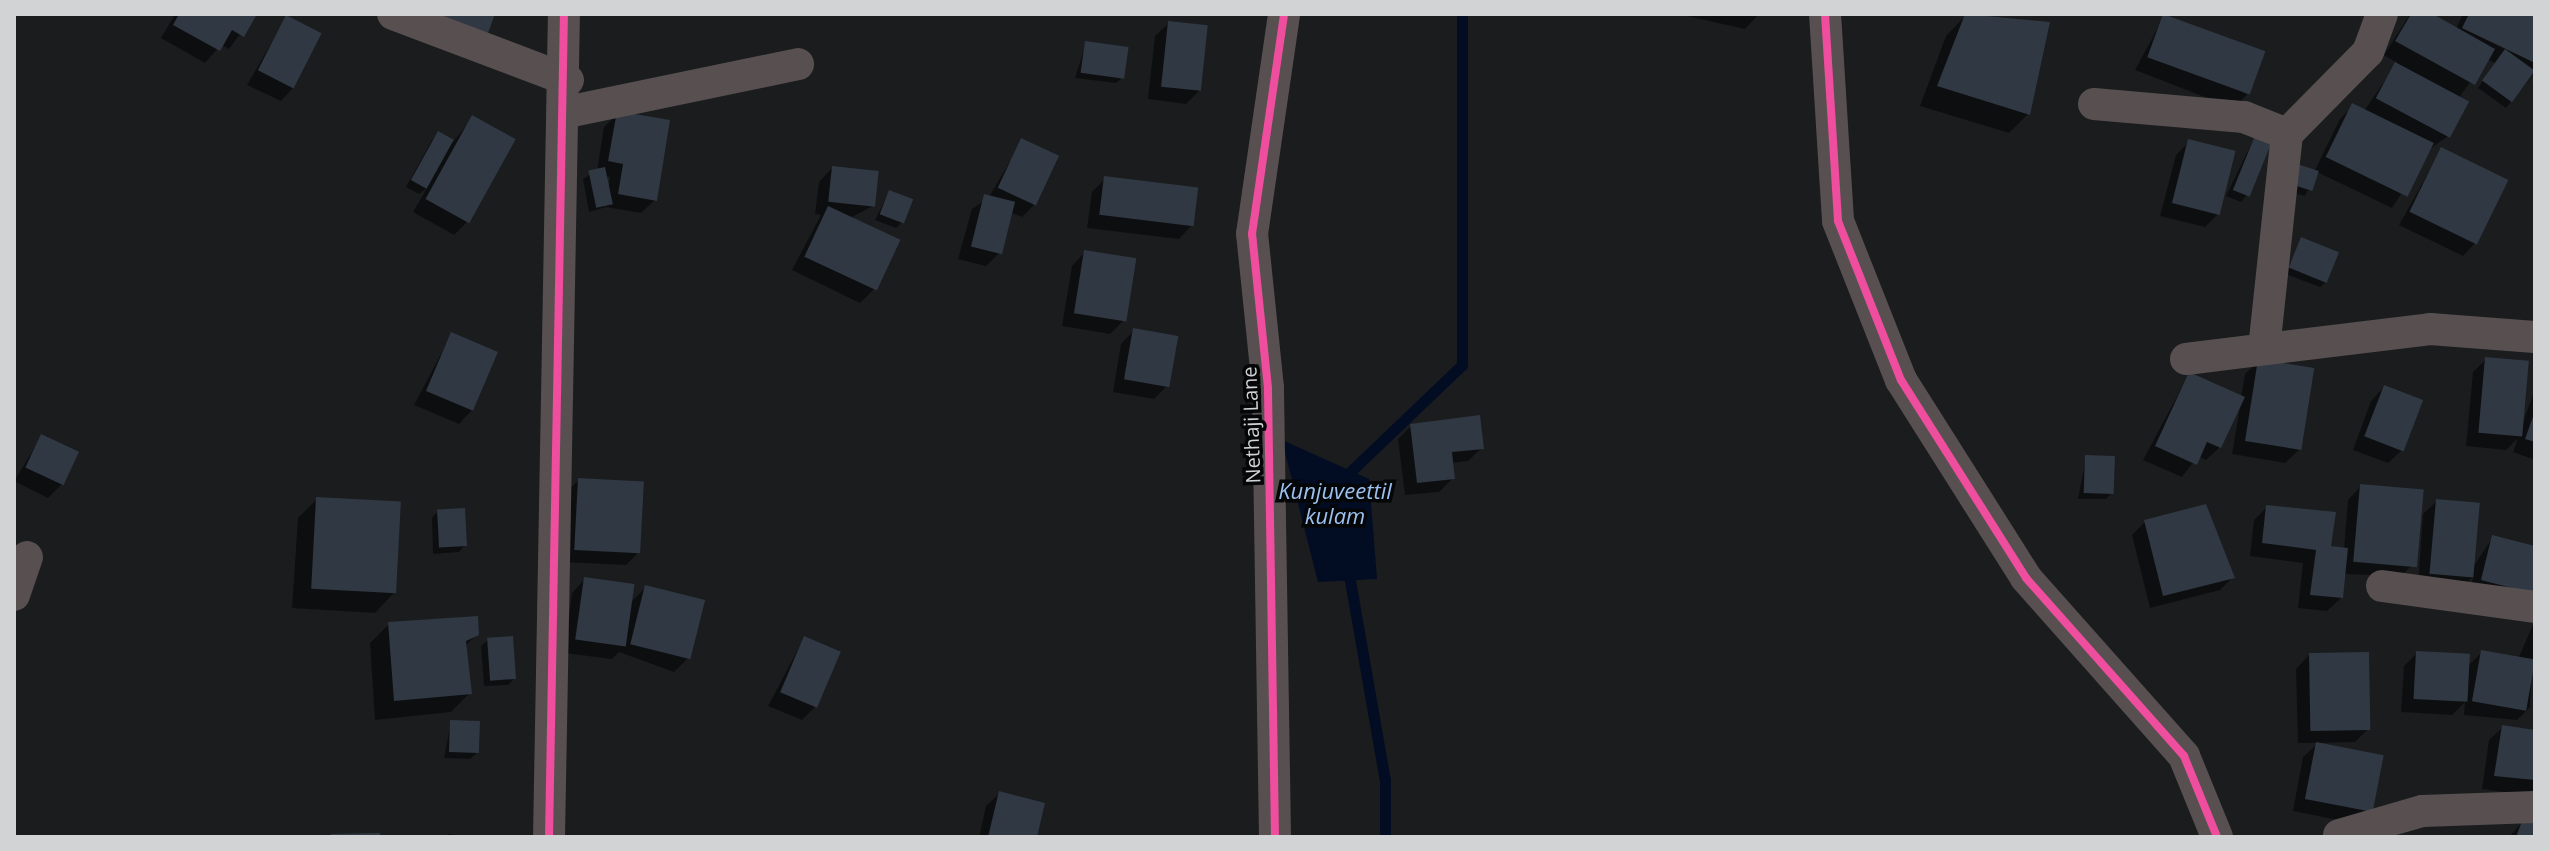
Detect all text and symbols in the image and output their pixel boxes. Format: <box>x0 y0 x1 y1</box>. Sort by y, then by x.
street label: Nethaji Lane <box>1237 366 1265 484</box>
water label: Kunjuveettil kulam <box>1278 477 1392 528</box>

